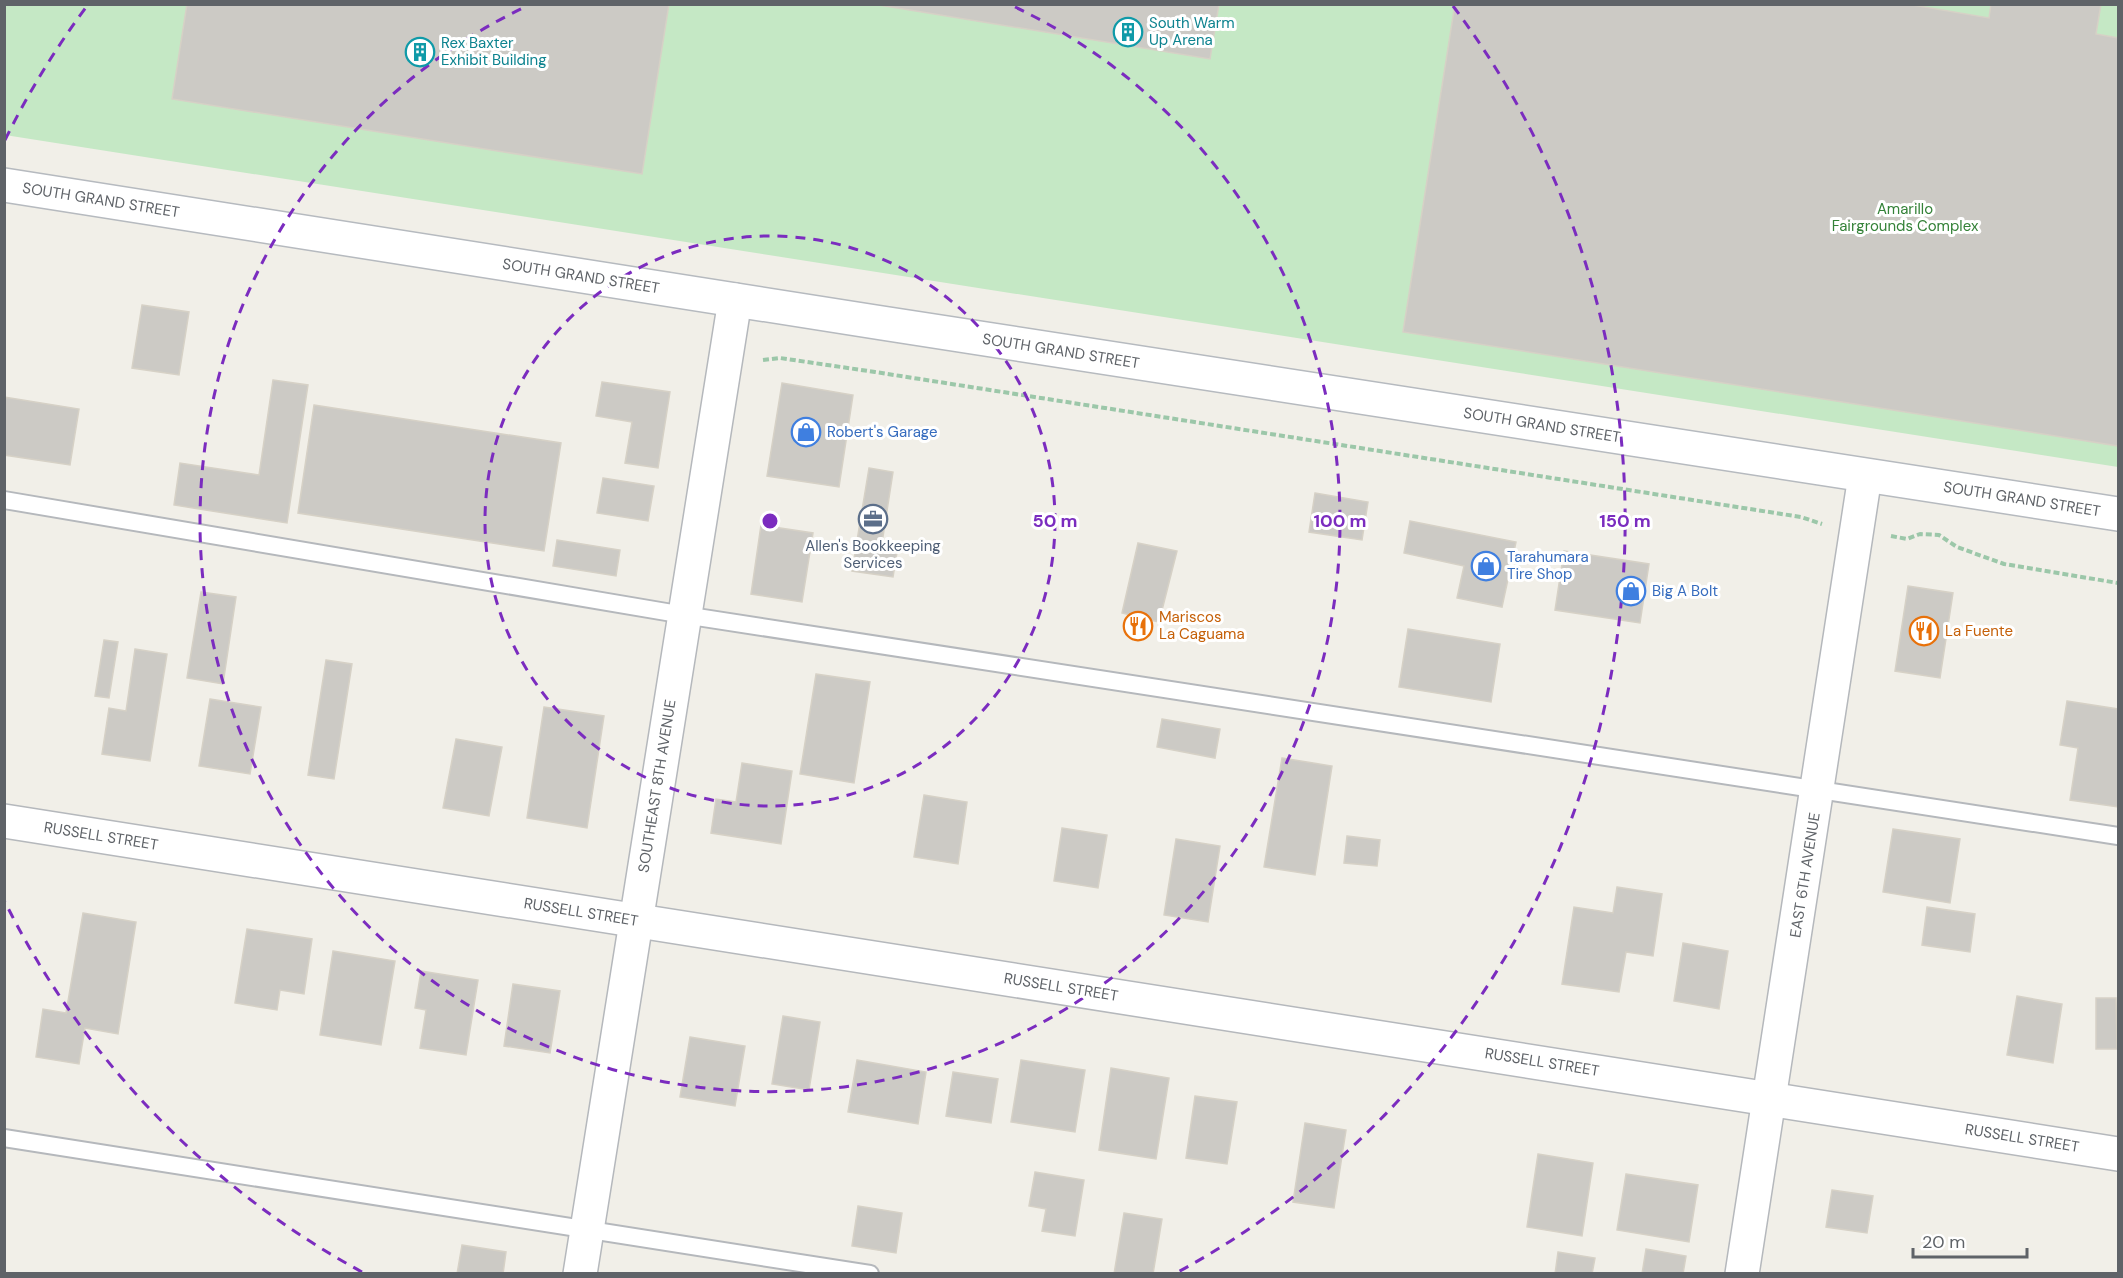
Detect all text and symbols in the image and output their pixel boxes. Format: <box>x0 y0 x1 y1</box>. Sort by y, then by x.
place label: South Warm Up Arena <box>1149 13 1235 50</box>
building icon: South Warm Up Arena <box>1112 16 1144 48</box>
place label: Rex Baxter Exhibit Building <box>441 33 547 70</box>
building icon: Rex Baxter Exhibit Building <box>404 36 436 68</box>
street label: SOUTH GRAND STREET <box>21 178 181 222</box>
park label: Amarillo Fairgrounds Complex <box>1832 199 1979 236</box>
street label: SOUTH GRAND STREET <box>501 254 661 298</box>
street label: SOUTH GRAND STREET <box>981 329 1141 373</box>
street label: SOUTH GRAND STREET <box>1462 403 1622 447</box>
shop icon: Robert's Garage <box>790 416 822 448</box>
place label: Robert's Garage <box>827 422 937 442</box>
street label: SOUTH GRAND STREET <box>1942 477 2102 521</box>
office icon: Allen's Bookkeeping Services <box>857 503 889 535</box>
text: 50 m <box>1032 509 1078 533</box>
text: 100 m <box>1313 509 1367 533</box>
text: 150 m <box>1599 509 1651 533</box>
centre of rings <box>760 511 780 531</box>
place label: Allen's Bookkeeping Services <box>805 536 941 573</box>
place label: Tarahumara Tire Shop <box>1507 547 1589 584</box>
shop icon: Tarahumara Tire Shop <box>1470 550 1502 582</box>
shop icon: Big A Bolt <box>1615 575 1647 607</box>
place label: Big A Bolt <box>1652 581 1718 601</box>
place label: Mariscos La Caguama <box>1159 607 1245 644</box>
restaurant icon: Mariscos La Caguama <box>1122 610 1154 642</box>
restaurant icon: La Fuente <box>1908 615 1940 647</box>
place label: La Fuente <box>1945 621 2013 641</box>
street label: SOUTHEAST 8TH AVENUE <box>633 698 681 874</box>
street label: EAST 6TH AVENUE <box>1785 811 1825 939</box>
street label: RUSSELL STREET <box>42 817 160 855</box>
street label: RUSSELL STREET <box>522 893 640 931</box>
street label: RUSSELL STREET <box>1002 968 1120 1006</box>
street label: RUSSELL STREET <box>1483 1043 1601 1081</box>
street label: RUSSELL STREET <box>1963 1119 2081 1157</box>
scale bar <box>1913 1221 2027 1259</box>
text: 20 m <box>1922 1230 1965 1254</box>

